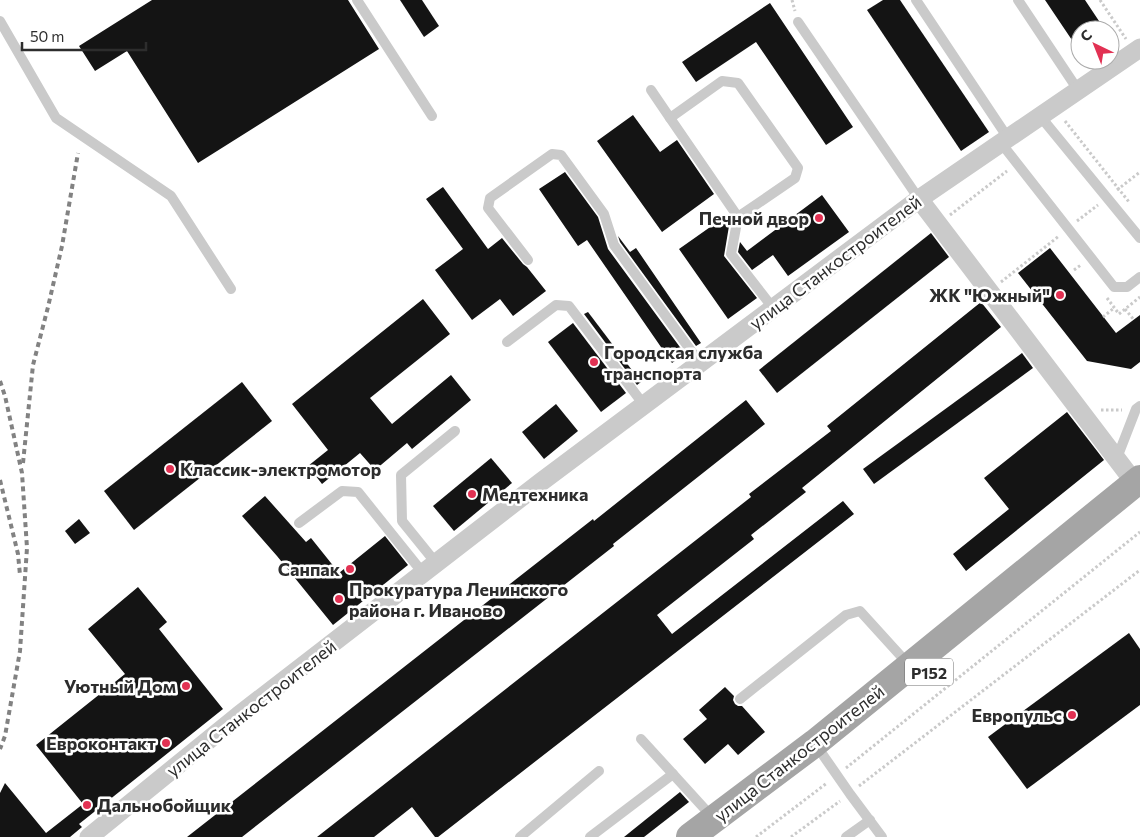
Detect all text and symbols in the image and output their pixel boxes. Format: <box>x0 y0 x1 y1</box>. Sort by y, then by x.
scale bar <box>22 20 146 52</box>
north arrow <box>1070 20 1120 70</box>
text: С <box>1076 26 1095 45</box>
text: 50 m <box>30 27 64 45</box>
street label: улица Станкостроителей <box>745 190 925 334</box>
place label: Печной двор <box>699 207 809 229</box>
marker: Печной двор <box>813 212 825 224</box>
place label: ЖК "Южный" <box>929 284 1050 306</box>
marker: ЖК "Южный" <box>1054 289 1066 301</box>
place label: Городская служба транспорта <box>604 341 763 384</box>
marker: Городская служба транспорта <box>588 356 600 368</box>
place label: Классик-электромотор <box>180 458 381 480</box>
marker: Классик-электромотор <box>164 463 176 475</box>
place label: Медтехника <box>482 483 589 505</box>
marker: Медтехника <box>466 488 478 500</box>
place label: Санпак <box>278 558 341 580</box>
marker: Санпак <box>344 563 356 575</box>
place label: Прокуратура Ленинского района г. Иваново <box>349 578 568 621</box>
marker: Прокуратура Ленинского района г. Иваново <box>333 593 345 605</box>
street label: улица Станкостроителей <box>162 635 340 781</box>
road number: Р152 <box>905 659 953 686</box>
place label: Уютный Дом <box>64 675 176 697</box>
marker: Уютный Дом <box>180 680 192 692</box>
street label: улица Станкостроителей <box>710 680 888 826</box>
place label: Европульс <box>971 704 1062 726</box>
marker: Европульс <box>1066 709 1078 721</box>
place label: Евроконтакт <box>46 732 156 754</box>
marker: Евроконтакт <box>160 737 172 749</box>
place label: Дальнобойщик <box>97 794 232 816</box>
marker: Дальнобойщик <box>81 799 93 811</box>

